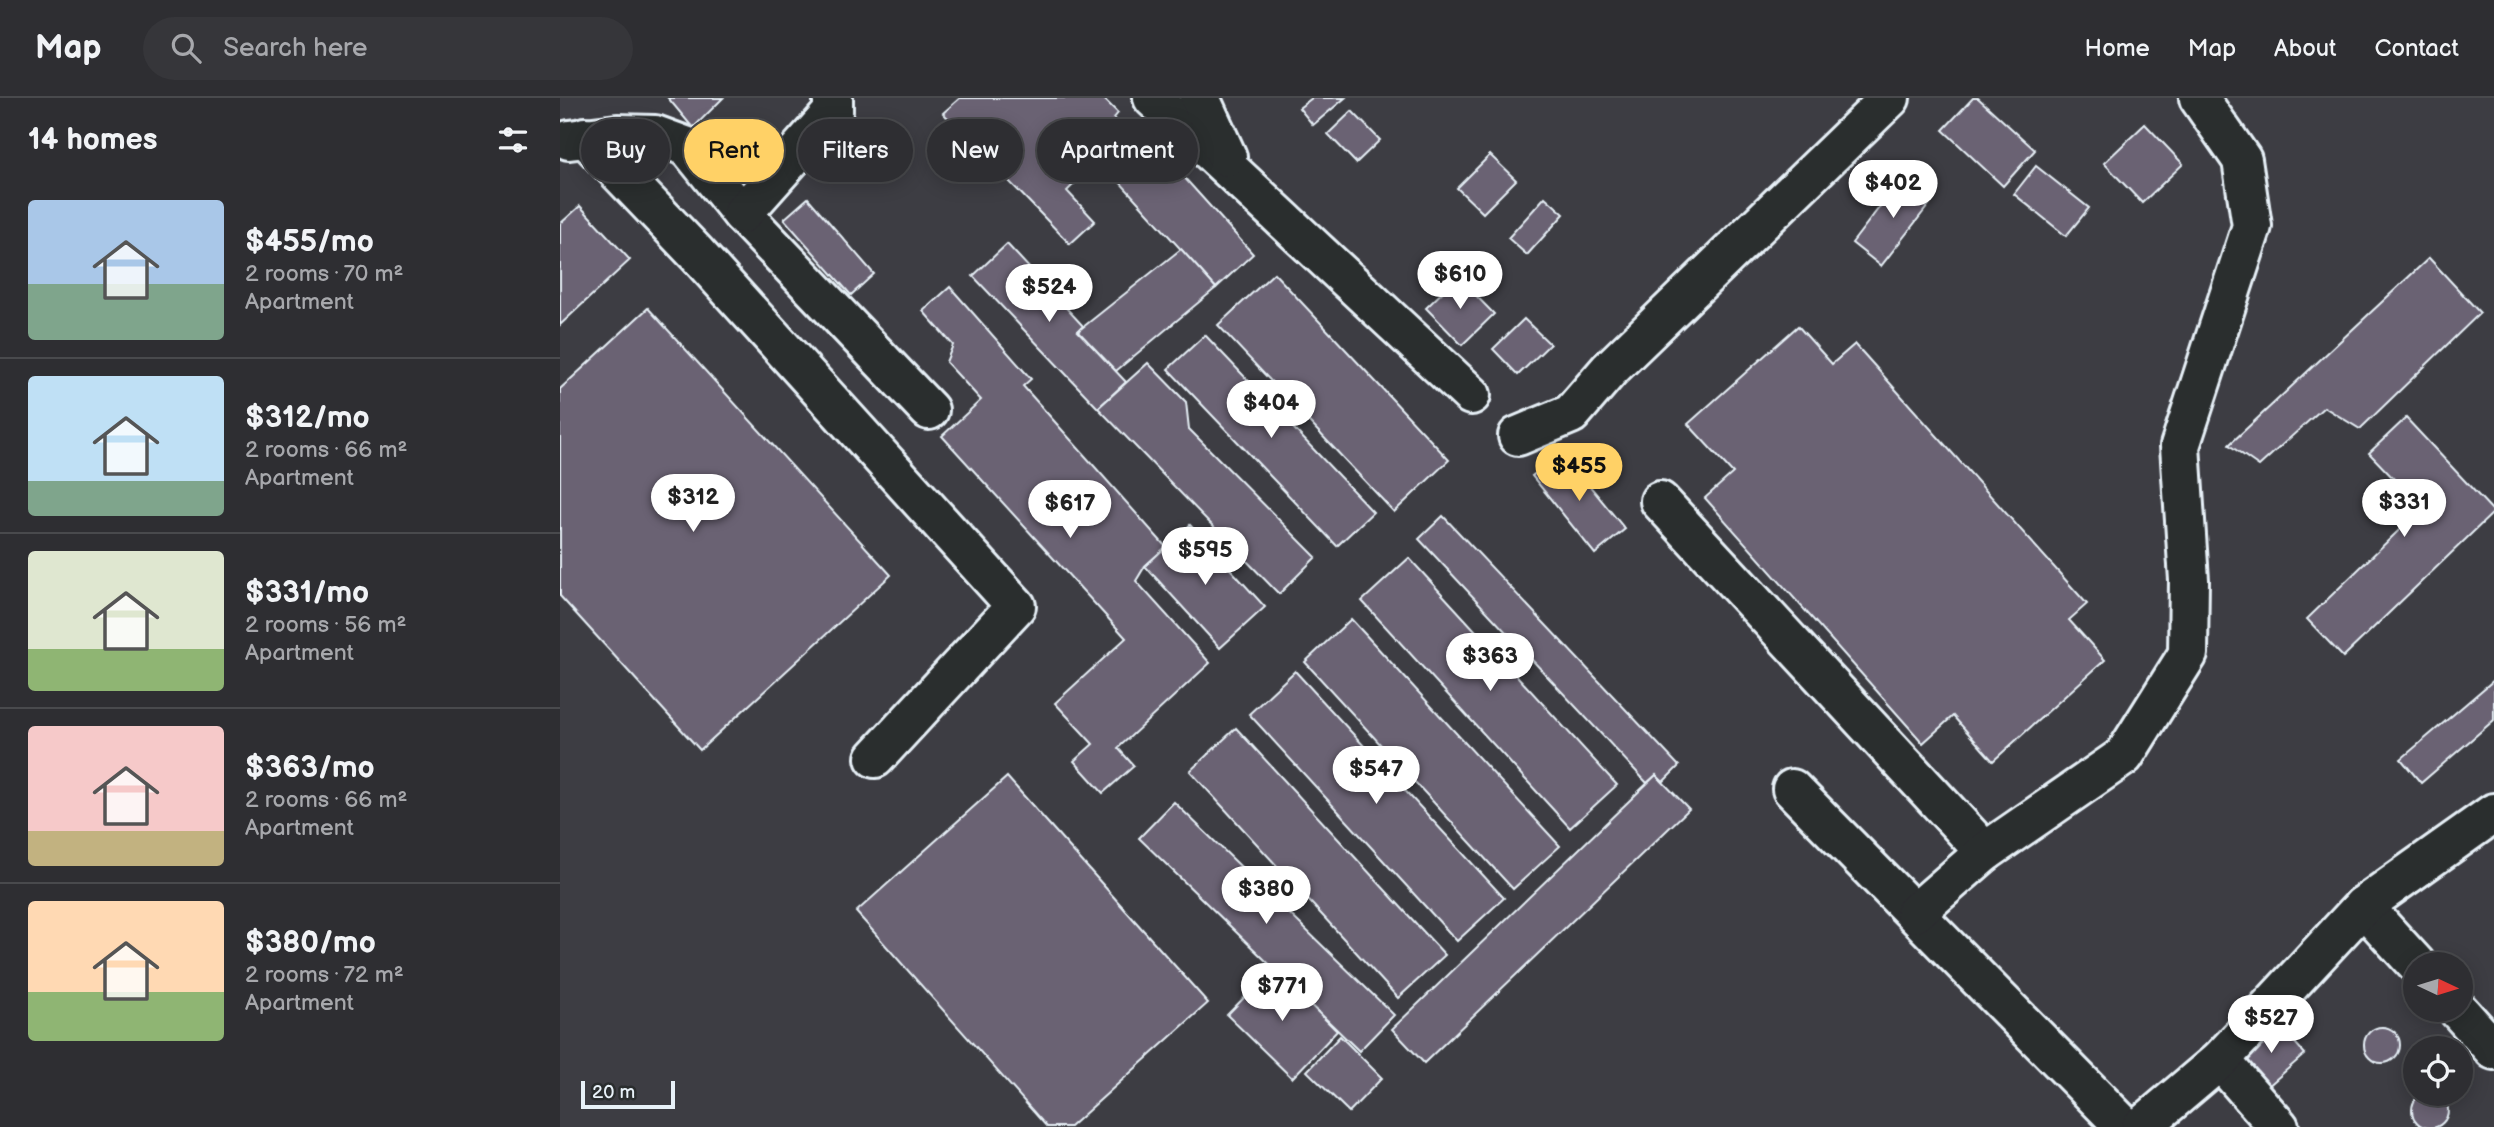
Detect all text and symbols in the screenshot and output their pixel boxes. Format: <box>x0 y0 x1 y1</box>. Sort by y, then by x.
search box <box>143 17 633 80</box>
text: Map <box>35 28 101 68</box>
icon: search <box>167 29 205 67</box>
text: Search here <box>223 33 367 64</box>
text: Home <box>2085 34 2150 63</box>
text: Map <box>2188 34 2236 63</box>
text: About <box>2274 34 2336 63</box>
text: Contact <box>2374 34 2459 63</box>
chip: Buy <box>581 119 670 182</box>
chip: Rent <box>684 119 784 182</box>
chip: Filters <box>798 119 913 182</box>
chip: New <box>927 119 1023 182</box>
chip: Apartment <box>1037 119 1198 182</box>
icon: filters <box>494 121 532 159</box>
text: 14 homes <box>28 122 157 158</box>
pin: $402 <box>1852 160 1934 220</box>
text: $402 <box>1865 169 1921 197</box>
text: $455/mo <box>245 224 374 260</box>
icon: home <box>84 228 168 312</box>
pin: $610 <box>1419 252 1501 311</box>
text: 2 rooms · 70 m² <box>245 260 404 288</box>
text: $610 <box>1433 260 1487 288</box>
pin: $524 <box>1008 264 1090 324</box>
text: $524 <box>1022 273 1076 301</box>
text: Apartment <box>245 288 354 316</box>
pin: $404 <box>1230 380 1312 440</box>
text: $404 <box>1243 389 1299 417</box>
text: $312/mo <box>245 400 370 436</box>
icon: home <box>84 404 168 488</box>
text: 2 rooms · 66 m² <box>245 436 407 464</box>
pin: $455 <box>1538 444 1620 503</box>
text: $455 <box>1551 452 1607 480</box>
text: Apartment <box>245 464 354 492</box>
pin: $312 <box>652 474 734 534</box>
pin: $617 <box>1029 480 1111 540</box>
pin: $331 <box>2363 480 2445 539</box>
text: $312 <box>667 483 719 511</box>
text: $331 <box>2378 488 2430 516</box>
text: $617 <box>1044 489 1096 517</box>
pin: $595 <box>1164 528 1246 587</box>
text: $595 <box>1177 536 1233 564</box>
text: $331/mo <box>245 575 369 611</box>
icon: home <box>84 579 168 663</box>
text: 2 rooms · 56 m² <box>245 611 407 639</box>
pin: $363 <box>1449 634 1531 693</box>
text: Apartment <box>245 639 354 667</box>
text: $363 <box>1462 642 1518 670</box>
pin: $547 <box>1335 746 1417 806</box>
text: $363/mo <box>245 750 375 786</box>
icon: home <box>84 754 168 838</box>
text: $547 <box>1349 755 1403 783</box>
text: 2 rooms · 66 m² <box>245 786 407 814</box>
text: Apartment <box>245 814 354 842</box>
pin: $380 <box>1225 866 1307 926</box>
text: $380 <box>1238 875 1294 903</box>
text: $380/mo <box>245 925 376 961</box>
icon: home <box>84 929 168 1013</box>
north arrow <box>2403 952 2473 1022</box>
map controls <box>2403 952 2473 1106</box>
text: 2 rooms · 72 m² <box>245 961 404 989</box>
pin: $771 <box>1241 964 1323 1023</box>
text: $771 <box>1257 972 1307 1000</box>
text: Apartment <box>245 989 354 1017</box>
pin: $527 <box>2230 996 2312 1055</box>
text: $527 <box>2244 1004 2298 1032</box>
button: locate <box>2403 1036 2473 1106</box>
scale bar <box>581 1078 676 1110</box>
text: 20 m <box>592 1081 635 1104</box>

